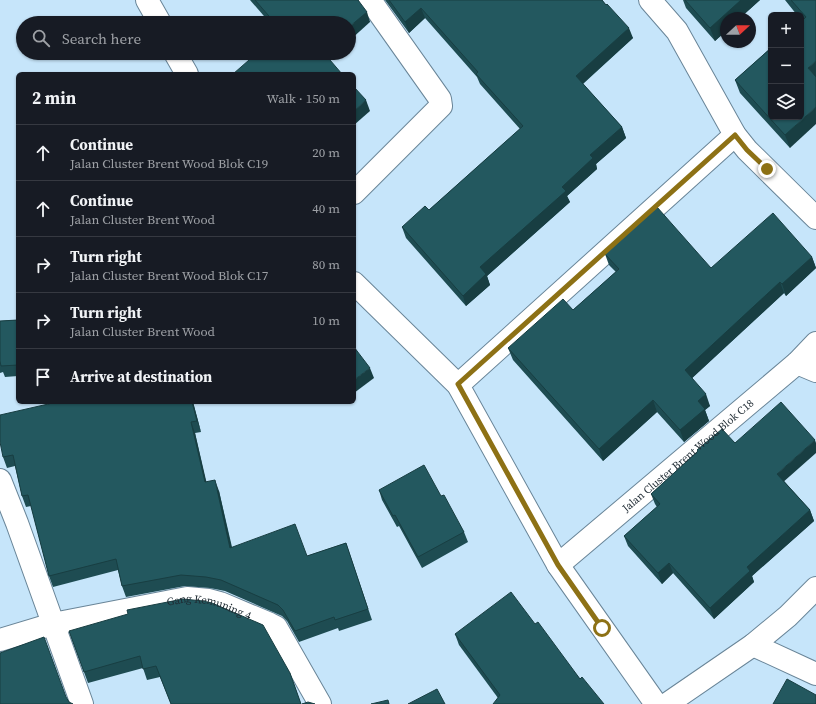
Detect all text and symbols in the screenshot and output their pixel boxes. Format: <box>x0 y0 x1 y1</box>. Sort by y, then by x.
north arrow <box>720 12 756 48</box>
map controls <box>768 12 804 120</box>
button: + <box>768 12 804 48</box>
search box <box>16 16 356 60</box>
icon: search <box>30 27 52 49</box>
text: Search here <box>62 28 141 49</box>
button: − <box>768 48 804 84</box>
button: layers <box>768 84 804 120</box>
text: 2 min <box>32 86 76 110</box>
text: Walk · 150 m <box>267 90 340 107</box>
text: Continue <box>70 134 133 155</box>
icon: ahead <box>32 142 54 164</box>
text: 20 m <box>312 144 340 161</box>
text: Jalan Cluster Brent Wood Blok C19 <box>70 155 268 172</box>
route end <box>758 160 776 178</box>
text: Continue <box>70 190 133 211</box>
icon: ahead <box>32 198 54 220</box>
text: 40 m <box>312 200 340 217</box>
text: Jalan Cluster Brent Wood <box>70 211 215 228</box>
text: Turn right <box>70 246 142 267</box>
icon: right <box>32 254 54 276</box>
text: 80 m <box>312 256 340 273</box>
text: Jalan Cluster Brent Wood Blok C17 <box>70 267 268 284</box>
text: Turn right <box>70 302 142 323</box>
icon: right <box>32 310 54 332</box>
text: 10 m <box>312 312 340 329</box>
text: Jalan Cluster Brent Wood <box>70 323 215 340</box>
icon: arrive <box>32 366 54 388</box>
text: Arrive at destination <box>70 366 212 387</box>
street label: Jalan Cluster Brent Wood Blok C18 <box>618 395 757 516</box>
street label: Gang Kemuning 4 <box>165 590 254 623</box>
route start <box>593 619 611 637</box>

